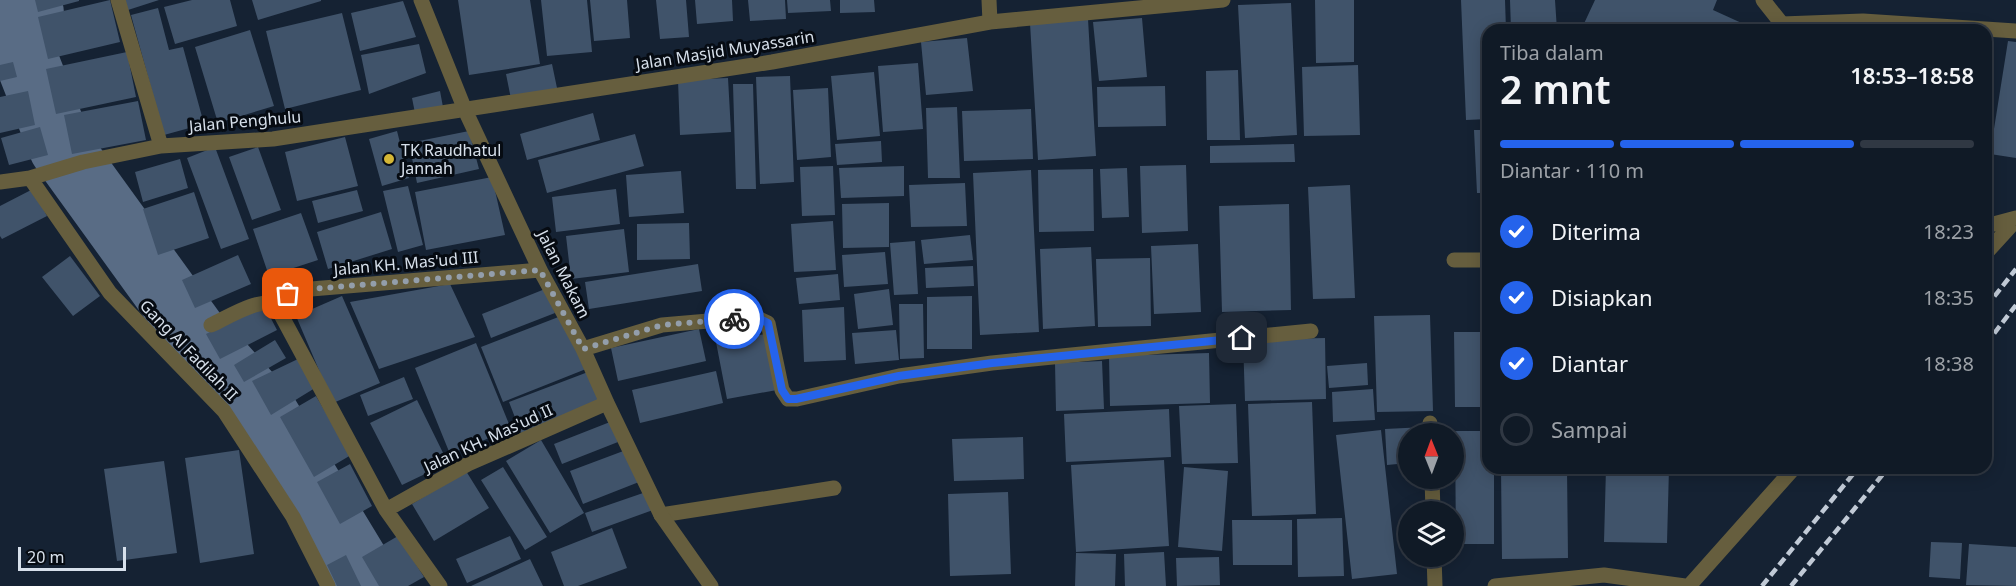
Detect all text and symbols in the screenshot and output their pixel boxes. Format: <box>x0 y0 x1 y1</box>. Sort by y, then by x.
street label: Jalan Masjid Muyassarin <box>632 25 816 75</box>
text: Tiba dalam <box>1500 39 1604 66</box>
text: 18:53–18:58 <box>1850 60 1974 90</box>
text: 2 mnt <box>1500 62 1611 115</box>
street label: Jalan Penghulu <box>186 105 302 137</box>
place label: TK Raudhatul Jannah <box>399 139 501 179</box>
marker: TK Raudhatul Jannah <box>382 152 396 166</box>
text: Diantar · 110 m <box>1500 157 1644 184</box>
icon: check <box>1500 215 1533 248</box>
text: Diterima <box>1551 216 1641 246</box>
text: 18:23 <box>1923 218 1974 245</box>
street label: Jalan Makam <box>531 224 596 322</box>
street label: Jalan KH. Mas'ud III <box>331 246 479 280</box>
pin <box>262 268 313 319</box>
icon: bag <box>271 277 304 310</box>
icon: check <box>1500 281 1533 314</box>
text: Disiapkan <box>1551 282 1653 312</box>
text: 18:35 <box>1923 284 1974 311</box>
courier <box>704 289 764 349</box>
street label: Gang Al Fadilah II <box>135 295 243 405</box>
icon: bike <box>718 303 751 336</box>
pin <box>1216 312 1267 363</box>
icon: home <box>1225 321 1258 354</box>
icon: check <box>1500 347 1533 380</box>
text: Diantar <box>1551 348 1628 378</box>
text: 18:38 <box>1923 350 1974 377</box>
street label: Jalan KH. Mas'ud II <box>418 399 556 478</box>
text: Sampai <box>1551 414 1628 444</box>
north arrow <box>1398 423 1464 489</box>
map controls <box>1398 423 1464 567</box>
button: layers <box>1398 501 1464 567</box>
scale bar <box>18 544 126 572</box>
text: 20 m <box>27 546 64 568</box>

